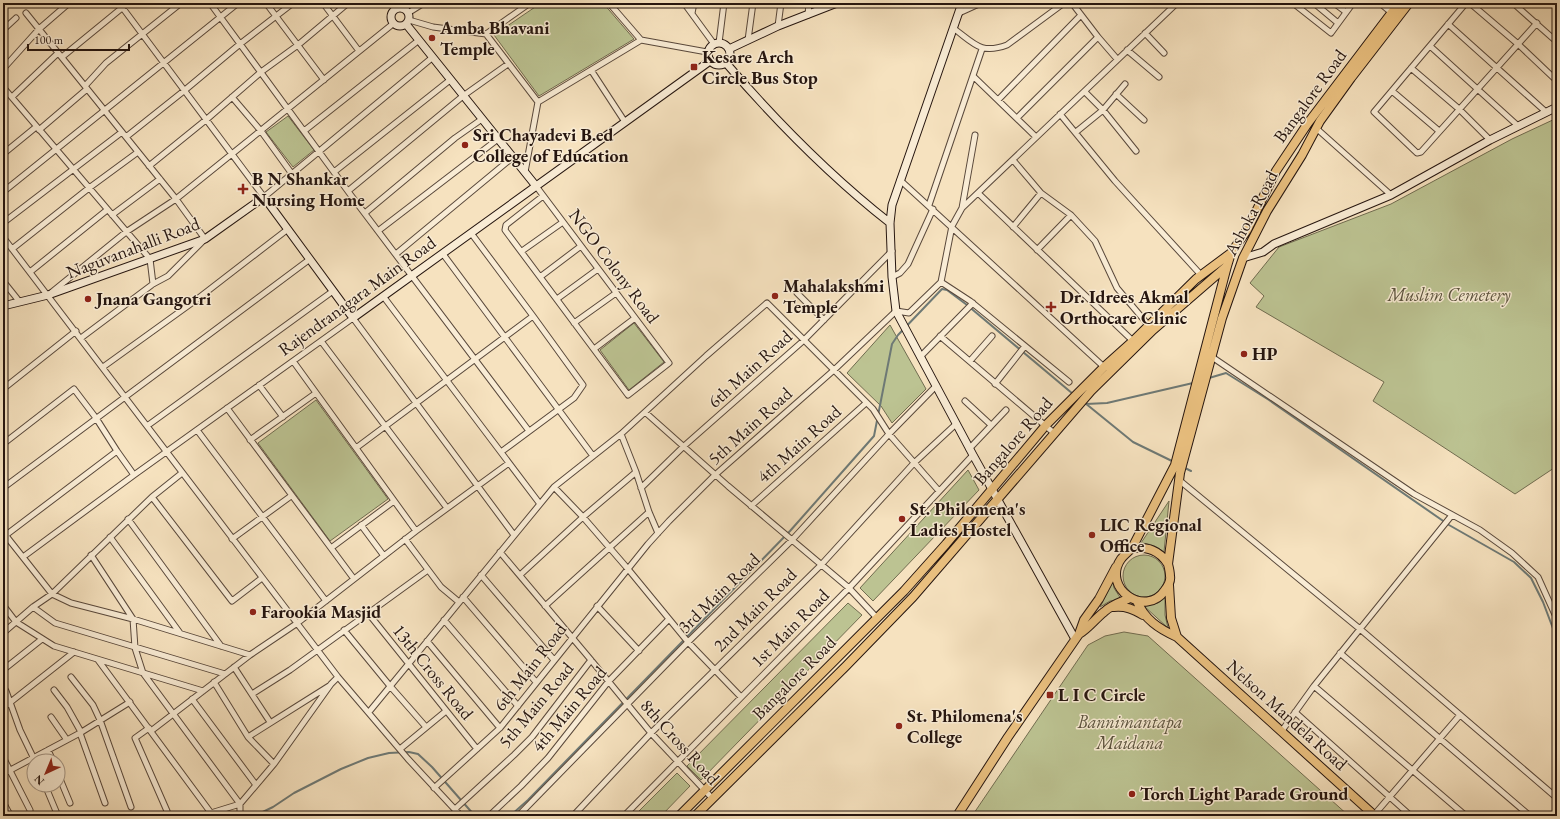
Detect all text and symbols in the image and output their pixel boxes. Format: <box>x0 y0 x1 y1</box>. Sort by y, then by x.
place label: Amba Bhavani Temple <box>439 16 550 60</box>
scale bar <box>28 26 129 52</box>
text: 100 m <box>34 32 64 48</box>
marker: Amba Bhavani Temple <box>427 33 437 43</box>
street label: Bangalore Road <box>1268 44 1352 147</box>
place label: Kesare Arch Circle Bus Stop <box>702 45 818 89</box>
marker: Kesare Arch Circle Bus Stop <box>689 62 699 72</box>
place label: Sri Chayadevi B.ed College of Education <box>473 123 629 167</box>
marker: Sri Chayadevi B.ed College of Education <box>460 140 470 150</box>
street label: Ashoka Road <box>1218 165 1283 260</box>
place label: B N Shankar Nursing Home <box>252 167 365 211</box>
marker: B N Shankar Nursing Home <box>237 183 249 195</box>
street label: NGO Colony Road <box>564 204 665 328</box>
street label: Naguvanahalli Road <box>63 211 204 284</box>
street label: Rajendranagara Main Road <box>273 230 441 361</box>
place label: Mahalakshmi Temple <box>783 274 885 318</box>
park label: Muslim Cemetery <box>1386 283 1511 307</box>
place label: Dr. Idrees Akmal Orthocare Clinic <box>1060 285 1189 329</box>
place label: Jnana Gangotri <box>94 287 212 310</box>
marker: Mahalakshmi Temple <box>770 291 780 301</box>
marker: Jnana Gangotri <box>83 294 93 304</box>
marker: Dr. Idrees Akmal Orthocare Clinic <box>1045 301 1057 313</box>
street label: 6th Main Road <box>703 324 797 412</box>
place label: HP <box>1252 342 1277 365</box>
marker: HP <box>1239 349 1249 359</box>
street label: 5th Main Road <box>703 381 797 469</box>
street label: Bangalore Road <box>968 391 1058 490</box>
street label: 4th Main Road <box>752 399 846 487</box>
place label: St. Philomena's Ladies Hostel <box>910 497 1025 541</box>
place label: LIC Regional Office <box>1100 513 1202 557</box>
marker: St. Philomena's Ladies Hostel <box>897 514 907 524</box>
marker: LIC Regional Office <box>1087 530 1097 540</box>
street label: 3rd Main Road <box>673 547 765 638</box>
street label: 2nd Main Road <box>708 562 802 656</box>
street label: 1st Main Road <box>745 583 834 672</box>
place label: Farookia Masjid <box>261 600 381 623</box>
marker: Farookia Masjid <box>248 607 258 617</box>
street label: 6th Main Road <box>488 617 572 715</box>
street label: 13th Cross Road <box>388 619 480 725</box>
street label: Bangalore Road <box>747 630 841 725</box>
street label: Nelson Mandela Road <box>1222 654 1353 776</box>
street label: 5th Main Road <box>493 656 579 752</box>
street label: 4th Main Road <box>526 660 612 756</box>
place label: L I C Circle <box>1058 683 1146 706</box>
marker: L I C Circle <box>1045 690 1055 700</box>
street label: 8th Cross Road <box>636 694 726 790</box>
place label: St. Philomena's College <box>907 704 1022 748</box>
park label: Bannimantapa Maidana <box>1076 710 1183 754</box>
marker: St. Philomena's College <box>894 721 904 731</box>
north arrow <box>26 753 66 793</box>
text: N <box>31 772 47 788</box>
place label: Torch Light Parade Ground <box>1140 782 1349 805</box>
marker: Torch Light Parade Ground <box>1127 789 1137 799</box>

